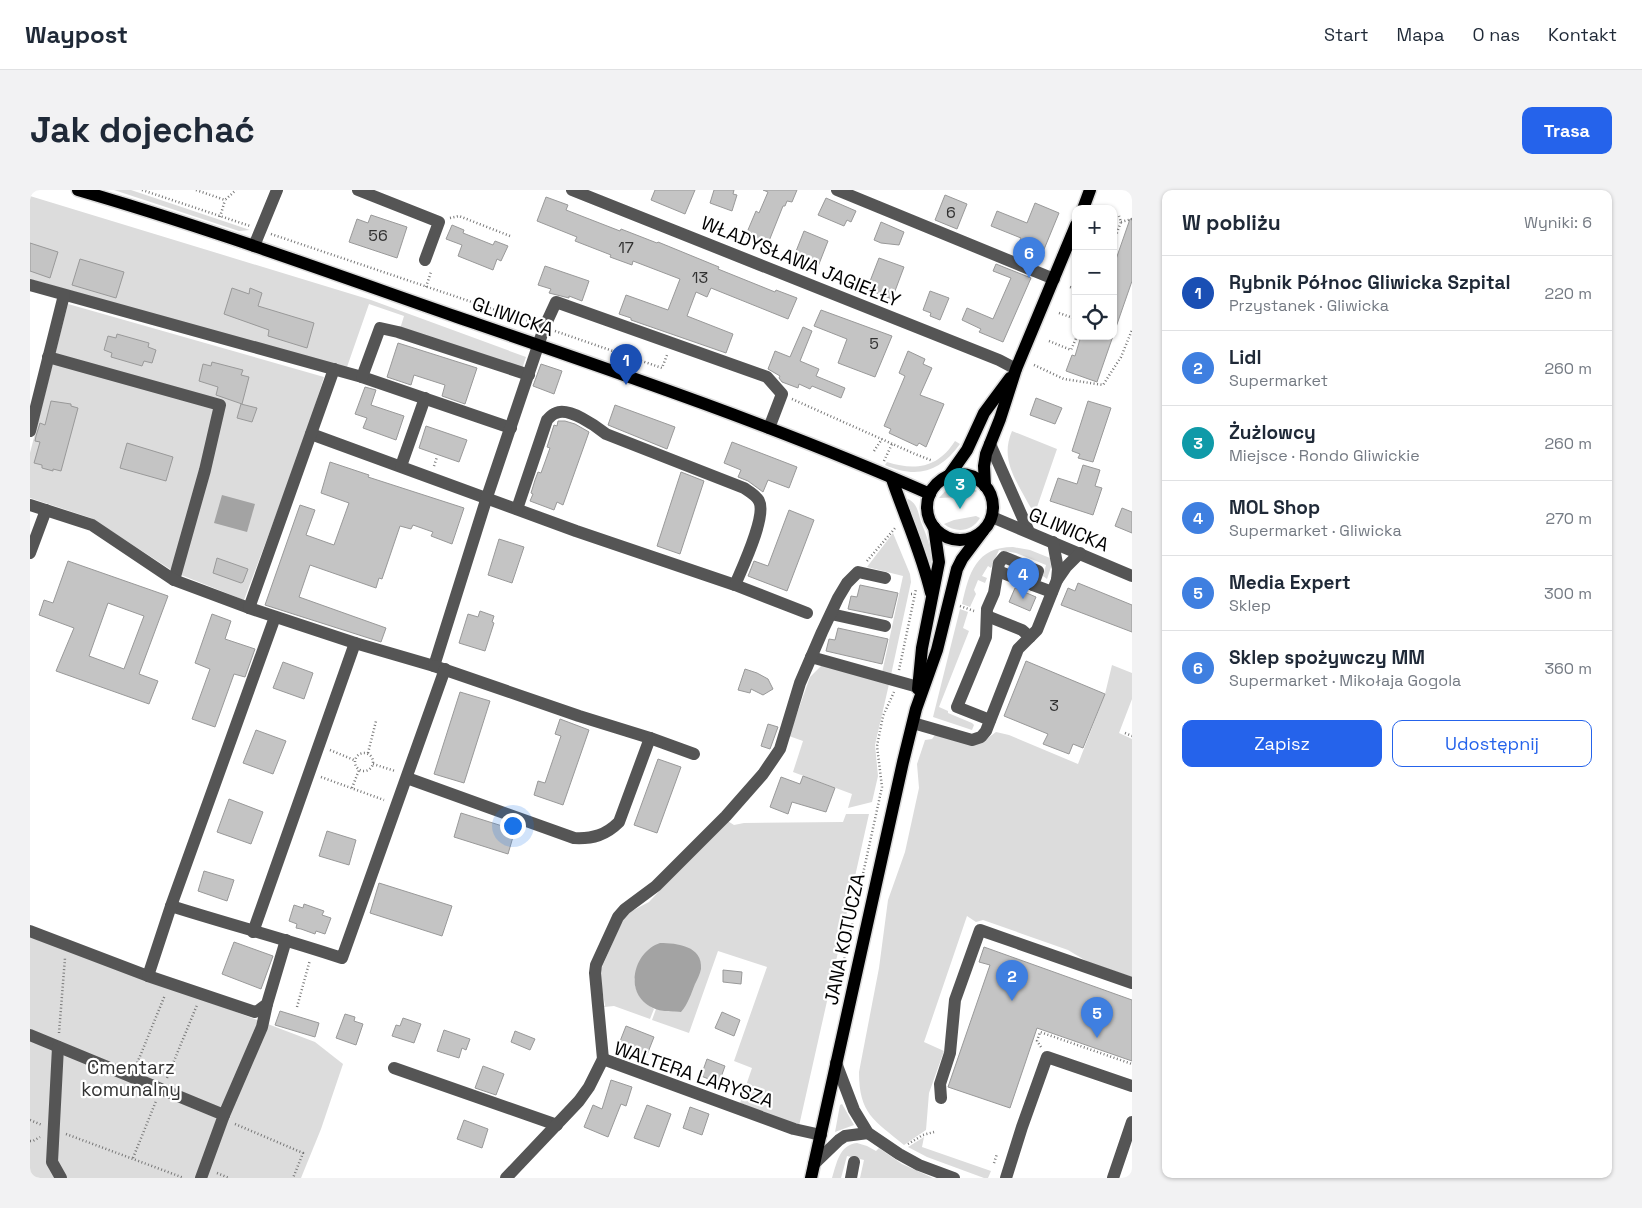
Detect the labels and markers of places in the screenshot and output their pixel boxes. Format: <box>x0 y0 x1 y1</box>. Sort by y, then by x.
pin: 6 <box>1013 237 1045 278</box>
pin: 1 <box>610 344 642 385</box>
pin: 3 <box>944 468 976 509</box>
pin: 4 <box>1007 558 1039 599</box>
pin: 2 <box>996 960 1028 1001</box>
pin: 5 <box>1081 997 1113 1038</box>

